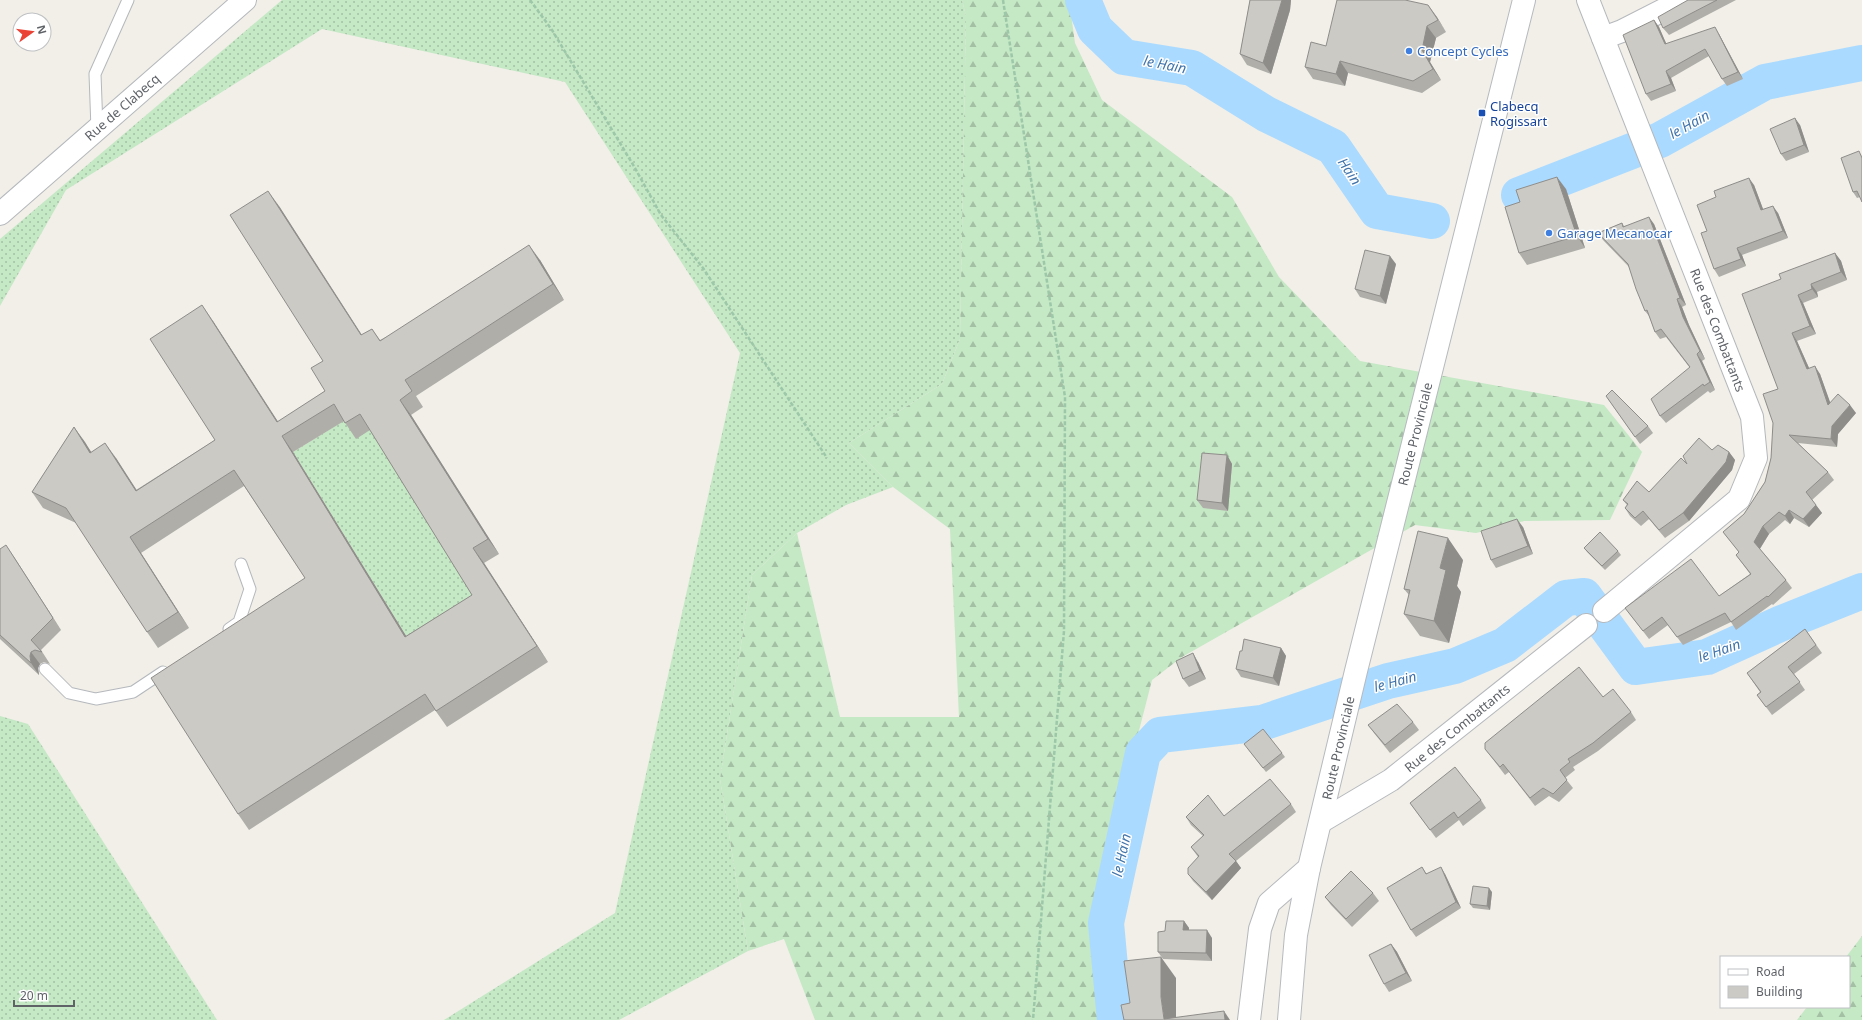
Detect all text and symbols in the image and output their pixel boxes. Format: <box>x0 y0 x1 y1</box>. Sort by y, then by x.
north arrow <box>12 12 52 52</box>
text: N <box>34 23 51 36</box>
place label: Concept Cycles <box>1417 42 1509 60</box>
marker: Concept Cycles <box>1404 46 1414 56</box>
water label: le Hain <box>1142 51 1188 77</box>
street label: Rue de Clabecq <box>81 69 163 145</box>
place label: Clabecq Rogissart <box>1490 97 1547 130</box>
water label: le Hain <box>1665 105 1713 143</box>
marker: Clabecq Rogissart <box>1477 108 1487 118</box>
water label: Hain <box>1334 154 1366 188</box>
place label: Garage Mecanocar <box>1557 224 1673 242</box>
marker: Garage Mecanocar <box>1544 228 1554 238</box>
street label: Rue des Combattants <box>1686 266 1750 394</box>
street label: Route Provinciale <box>1394 381 1436 487</box>
water label: le Hain <box>1695 634 1743 666</box>
water label: le Hain <box>1372 666 1418 696</box>
street label: Rue des Combattants <box>1400 680 1514 776</box>
street label: Route Provinciale <box>1317 695 1359 801</box>
water label: le Hain <box>1107 832 1135 878</box>
legend <box>1720 956 1850 1008</box>
text: Road <box>1756 963 1785 980</box>
scale bar <box>14 982 74 1008</box>
text: Building <box>1756 983 1803 1000</box>
text: 20 m <box>20 987 48 1004</box>

